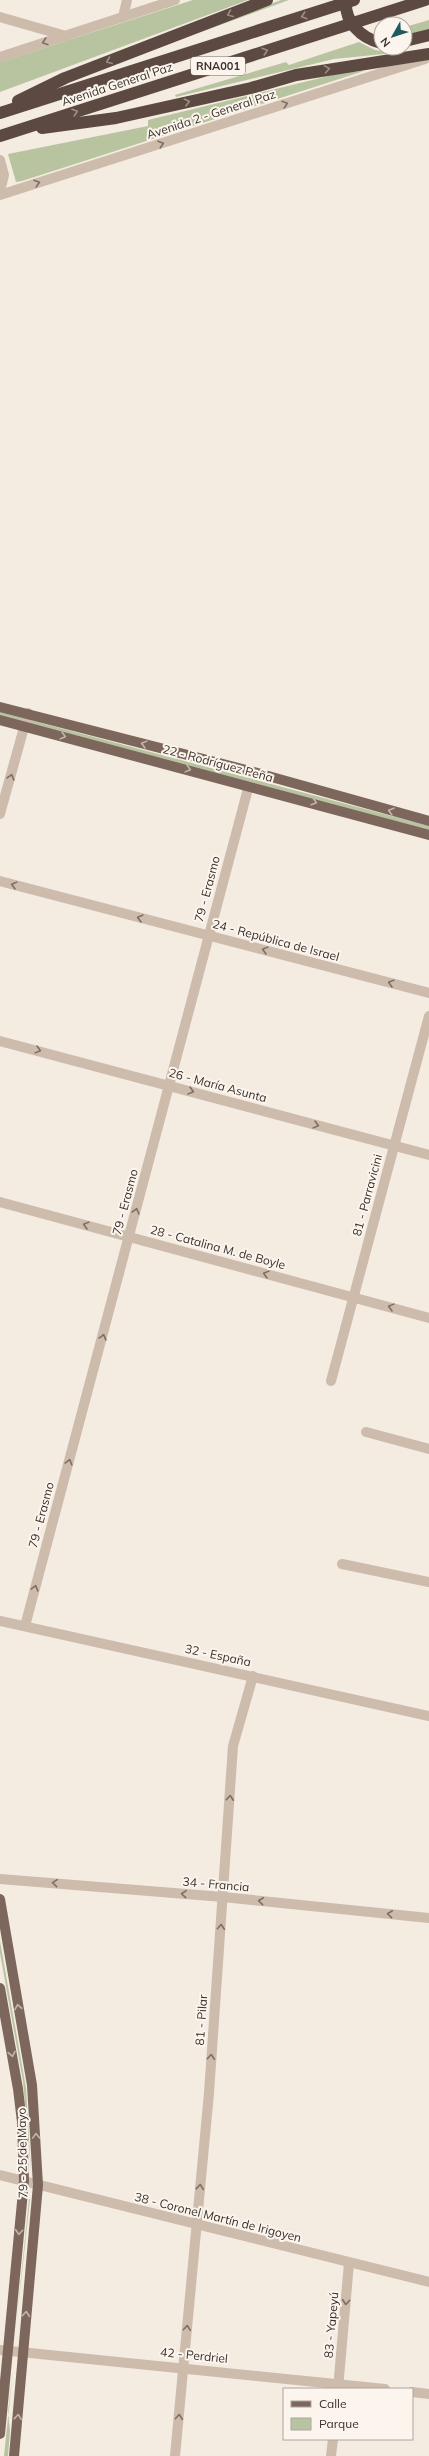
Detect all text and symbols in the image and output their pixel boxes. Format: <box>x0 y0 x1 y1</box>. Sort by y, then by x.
one-way arrow <box>227 9 234 17</box>
one-way arrow <box>301 11 308 20</box>
north arrow <box>373 16 413 56</box>
text: N <box>377 35 393 50</box>
one-way arrow <box>41 37 48 46</box>
one-way arrow <box>262 47 269 56</box>
one-way arrow <box>106 56 113 64</box>
road number: RNA001 <box>191 57 245 75</box>
street label: Avenida General Paz <box>60 59 174 109</box>
one-way arrow <box>324 65 330 74</box>
street label: Avenida 2 - General Paz <box>145 86 277 142</box>
one-way arrow <box>184 99 190 107</box>
one-way arrow <box>281 100 288 109</box>
one-way arrow <box>71 108 78 117</box>
one-way arrow <box>157 140 164 148</box>
one-way arrow <box>33 179 40 188</box>
one-way arrow <box>59 731 66 740</box>
one-way arrow <box>141 740 148 749</box>
street label: 22 - Rodríguez Peña <box>161 741 275 785</box>
one-way arrow <box>184 764 191 773</box>
one-way arrow <box>6 774 14 780</box>
one-way arrow <box>311 798 317 806</box>
one-way arrow <box>388 807 395 815</box>
street label: 79 - Erasmo <box>191 854 223 924</box>
one-way arrow <box>11 881 18 890</box>
one-way arrow <box>136 914 143 922</box>
street label: 24 - República de Israel <box>211 916 341 964</box>
one-way arrow <box>262 946 269 955</box>
one-way arrow <box>388 979 395 988</box>
one-way arrow <box>35 1046 41 1054</box>
street label: 26 - María Asunta <box>167 1065 269 1105</box>
one-way arrow <box>187 1086 194 1094</box>
one-way arrow <box>312 1120 319 1129</box>
street label: 81 - Parravicini <box>349 1152 385 1238</box>
street label: 79 - Erasmo <box>109 1167 141 1237</box>
one-way arrow <box>131 1208 140 1215</box>
one-way arrow <box>83 1221 90 1230</box>
street label: 28 - Catalina M. de Boyle <box>149 1222 287 1272</box>
one-way arrow <box>263 1270 269 1278</box>
one-way arrow <box>388 1304 395 1312</box>
one-way arrow <box>98 1334 106 1340</box>
one-way arrow <box>64 1459 73 1466</box>
street label: 79 - Erasmo <box>25 1480 57 1550</box>
one-way arrow <box>30 1585 39 1592</box>
street label: 32 - España <box>183 1641 253 1669</box>
one-way arrow <box>225 1795 234 1801</box>
street label: 34 - Francia <box>182 1874 250 1894</box>
one-way arrow <box>52 1879 58 1888</box>
one-way arrow <box>181 1890 187 1899</box>
one-way arrow <box>258 1897 264 1906</box>
one-way arrow <box>387 1910 393 1919</box>
one-way arrow <box>216 1924 225 1930</box>
street label: 81 - Pilar <box>192 1993 210 2046</box>
one-way arrow <box>14 2004 23 2010</box>
one-way arrow <box>7 2051 15 2057</box>
one-way arrow <box>207 2054 216 2060</box>
street label: 79 - 25 de Mayo <box>14 2107 30 2199</box>
one-way arrow <box>32 2133 40 2139</box>
one-way arrow <box>195 2184 204 2190</box>
street label: 38 - Coronel Martín de Irigoyen <box>133 2189 303 2245</box>
one-way arrow <box>15 2229 24 2235</box>
street label: 83 - Yapeyú <box>321 2291 341 2359</box>
one-way arrow <box>341 2299 350 2305</box>
one-way arrow <box>22 2311 31 2317</box>
one-way arrow <box>182 2325 191 2331</box>
street label: 42 - Perdriel <box>159 2344 229 2366</box>
legend <box>283 2388 413 2440</box>
text: Calle <box>319 2396 346 2411</box>
one-way arrow <box>13 2414 22 2420</box>
one-way arrow <box>174 2414 183 2420</box>
text: Parque <box>319 2416 359 2431</box>

